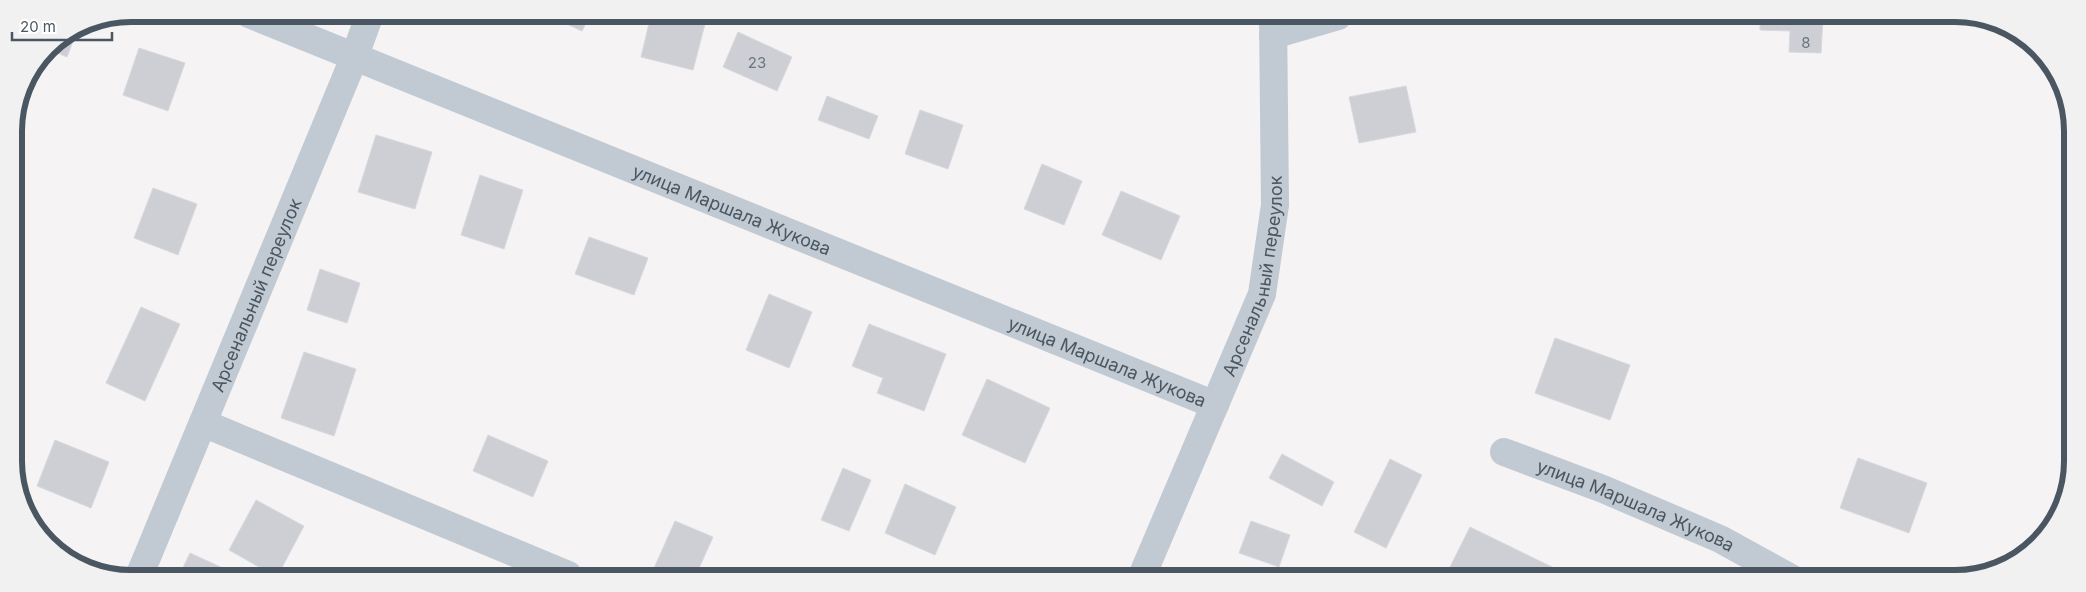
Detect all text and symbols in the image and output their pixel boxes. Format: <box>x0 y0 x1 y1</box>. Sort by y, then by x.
scale bar <box>12 10 112 42</box>
text: 20 m <box>20 17 56 36</box>
house number: 8 <box>1801 33 1811 52</box>
house number: 23 <box>748 53 766 72</box>
street label: улица Маршала Жукова <box>630 160 834 259</box>
street label: Арсенальный переулок <box>1218 175 1286 379</box>
street label: Арсенальный переулок <box>206 195 305 395</box>
street label: улица Маршала Жукова <box>1005 312 1210 411</box>
street label: улица Маршала Жукова <box>1534 455 1738 555</box>

